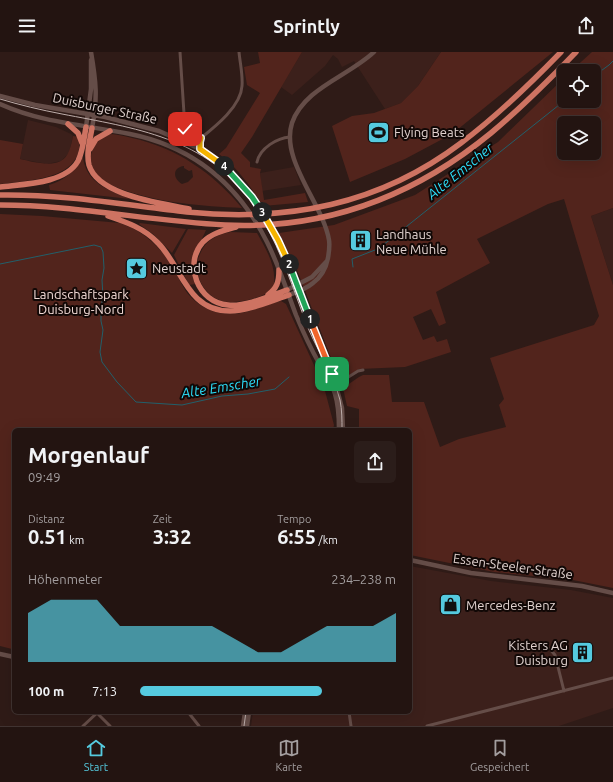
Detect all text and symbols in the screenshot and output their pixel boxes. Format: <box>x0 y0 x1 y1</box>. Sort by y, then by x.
icon: menu <box>16 15 38 37</box>
icon: share <box>575 15 597 37</box>
text: Sprintly <box>273 16 340 36</box>
map controls <box>557 64 601 160</box>
button: locate <box>557 64 601 108</box>
street label: Duisburger Straße <box>51 90 159 126</box>
pin <box>168 112 202 146</box>
button: layers <box>557 116 601 160</box>
icon: check <box>174 118 196 140</box>
sports icon: Flying Beats <box>366 119 392 145</box>
place label: Flying Beats <box>394 125 465 139</box>
water label: Alte Emscher <box>423 139 497 203</box>
pin: 4 <box>214 156 234 176</box>
text: 4 <box>221 160 227 172</box>
pin: 3 <box>252 202 272 222</box>
text: 3 <box>259 206 265 218</box>
place label: Landhaus Neue Mühle <box>376 227 447 256</box>
building icon: Landhaus Neue Mühle <box>347 228 373 254</box>
pin: 2 <box>279 254 299 274</box>
place icon: Neustadt <box>123 255 149 281</box>
text: 2 <box>286 258 292 270</box>
place label: Neustadt <box>152 261 206 275</box>
park label: Landschaftspark Duisburg-Nord <box>33 287 129 316</box>
pin: 1 <box>300 309 320 329</box>
text: 1 <box>307 313 313 325</box>
pin <box>315 357 349 391</box>
icon: arrive <box>321 363 343 385</box>
water label: Alte Emscher <box>179 373 263 401</box>
button: share <box>354 441 396 483</box>
text: Morgenlauf <box>28 442 149 467</box>
text: 09:49 <box>28 470 61 484</box>
text: Distanz <box>28 513 65 525</box>
text: Zeit <box>153 513 172 525</box>
text: Tempo <box>277 513 311 525</box>
text: 0.51 <box>28 525 67 548</box>
text: 3:32 <box>153 525 191 548</box>
text: 6:55 <box>277 525 316 548</box>
text: km <box>67 534 84 546</box>
text: /km <box>316 534 338 546</box>
street label: Essen-Steeler-Straße <box>452 551 574 581</box>
text: Höhenmeter <box>28 572 102 586</box>
text: 234–238 m <box>331 572 396 586</box>
shop icon: Mercedes-Benz <box>438 592 464 618</box>
place label: Mercedes-Benz <box>466 598 556 612</box>
place label: Kisters AG Duisburg <box>508 638 568 667</box>
building icon: Kisters AG Duisburg <box>570 639 596 665</box>
text: 100 m <box>28 684 64 698</box>
text: 7:13 <box>92 684 117 698</box>
tab: Start <box>84 737 108 773</box>
tab: Karte <box>276 737 302 773</box>
tab: Gespeichert <box>470 737 529 773</box>

